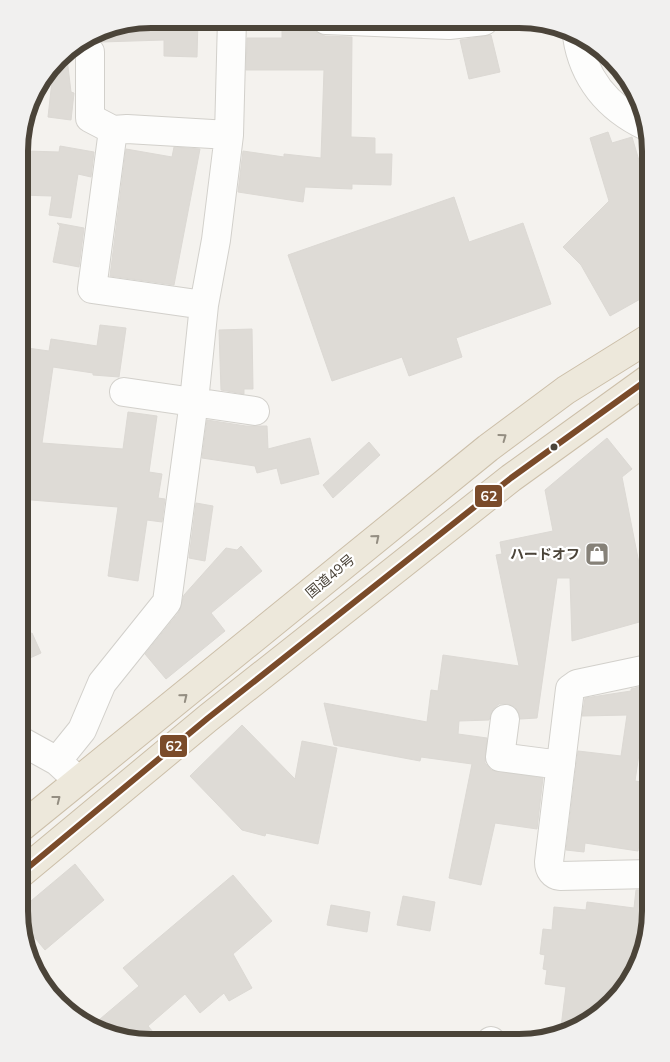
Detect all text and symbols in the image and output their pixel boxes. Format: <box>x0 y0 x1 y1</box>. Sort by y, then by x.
one-way arrow <box>497 434 506 442</box>
unlabelled marker <box>549 442 559 452</box>
line badge: 62 <box>474 484 503 508</box>
text: 62 <box>481 487 497 505</box>
one-way arrow <box>371 534 380 543</box>
shop icon: ハードオフ <box>584 541 610 567</box>
place label: ハードオフ <box>510 545 580 563</box>
street label: 国道49号 <box>302 550 358 602</box>
one-way arrow <box>178 694 187 703</box>
line badge: 62 <box>159 734 188 758</box>
text: 62 <box>166 737 182 755</box>
one-way arrow <box>51 797 60 805</box>

